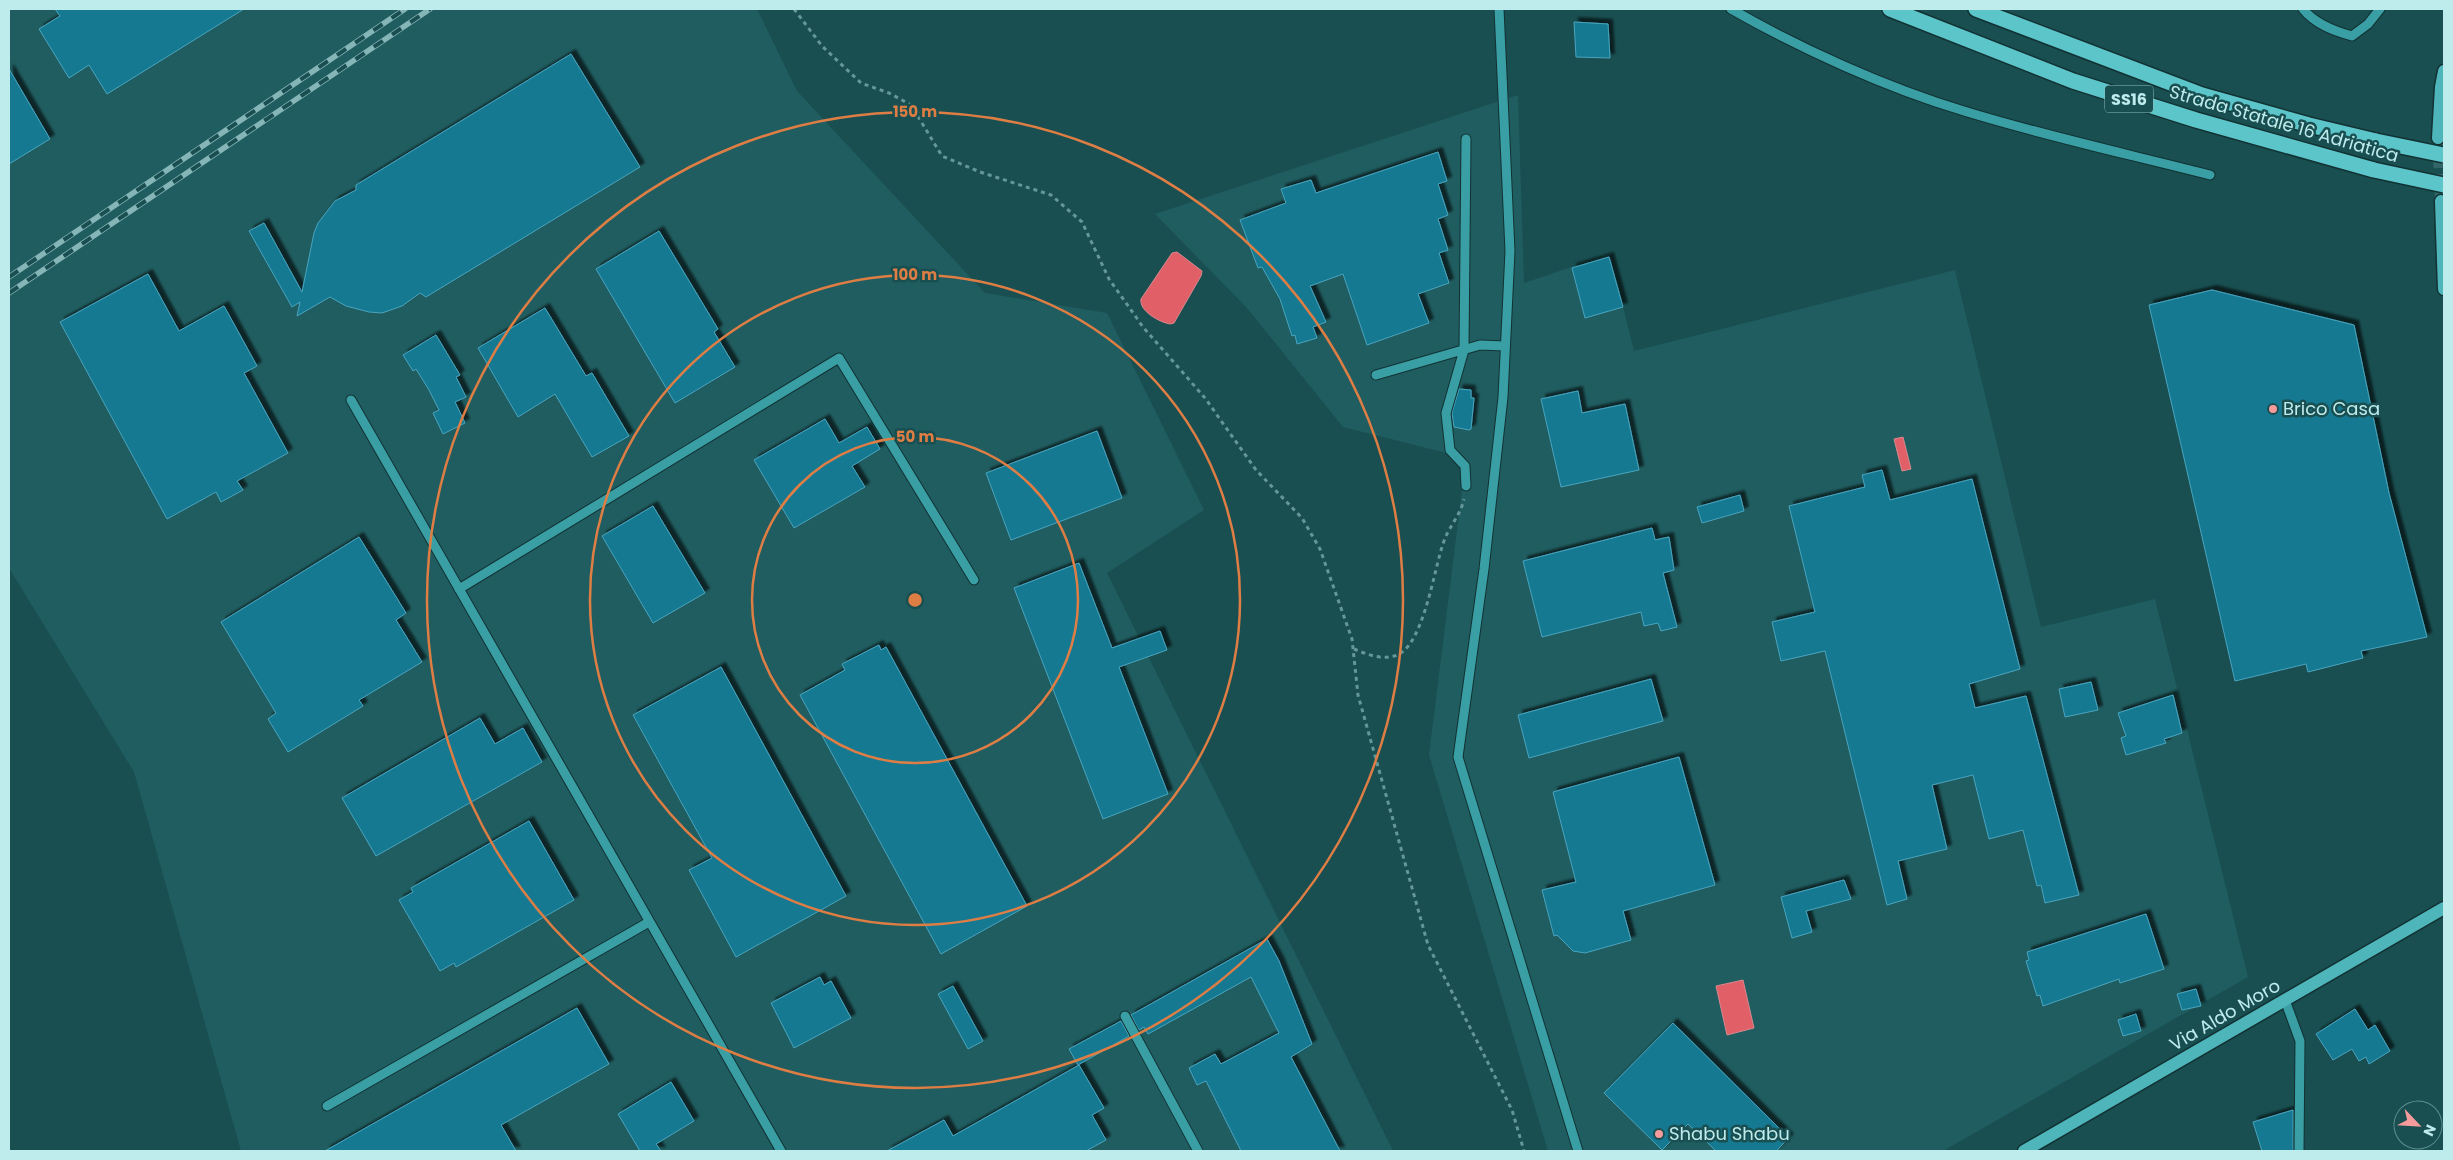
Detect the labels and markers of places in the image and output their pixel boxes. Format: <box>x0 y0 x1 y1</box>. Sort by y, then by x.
place label: Brico Casa <box>2283 396 2380 421</box>
marker: Brico Casa <box>2267 403 2279 415</box>
centre of rings <box>906 591 924 609</box>
place label: Shabu Shabu <box>1669 1121 1790 1146</box>
marker: Shabu Shabu <box>1653 1128 1665 1140</box>

